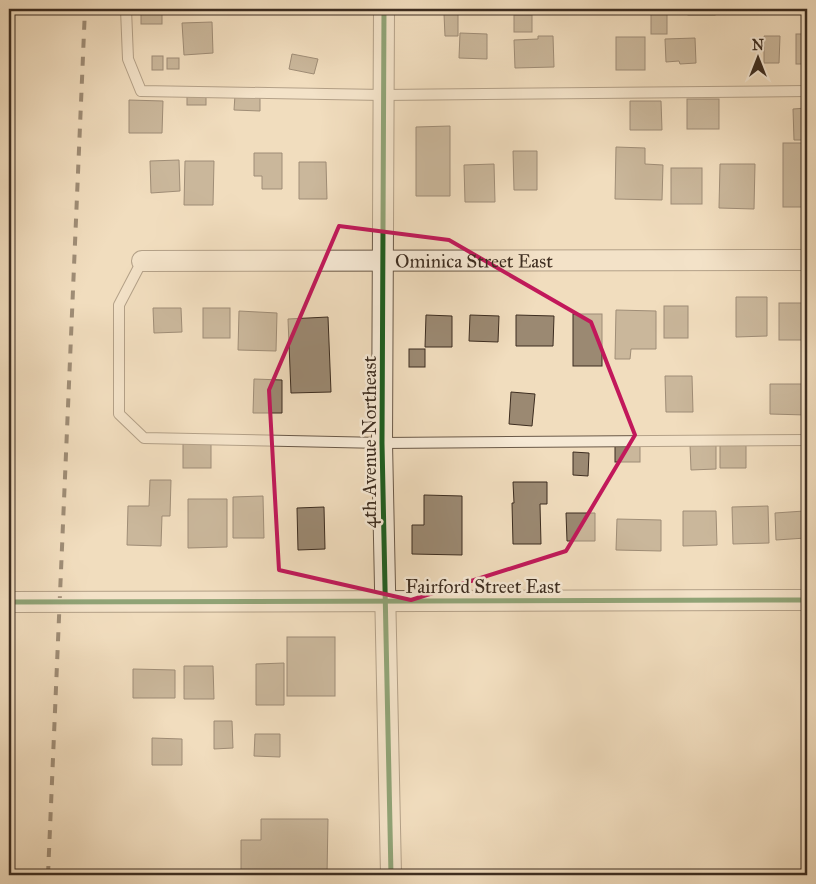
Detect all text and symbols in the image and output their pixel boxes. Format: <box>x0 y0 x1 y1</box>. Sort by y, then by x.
north arrow <box>734 32 784 82</box>
text: N <box>752 37 764 54</box>
street label: Ominica Street East <box>395 249 553 272</box>
street label: 4th Avenue Northeast <box>358 355 381 528</box>
street label: Fairford Street East <box>405 575 561 598</box>

